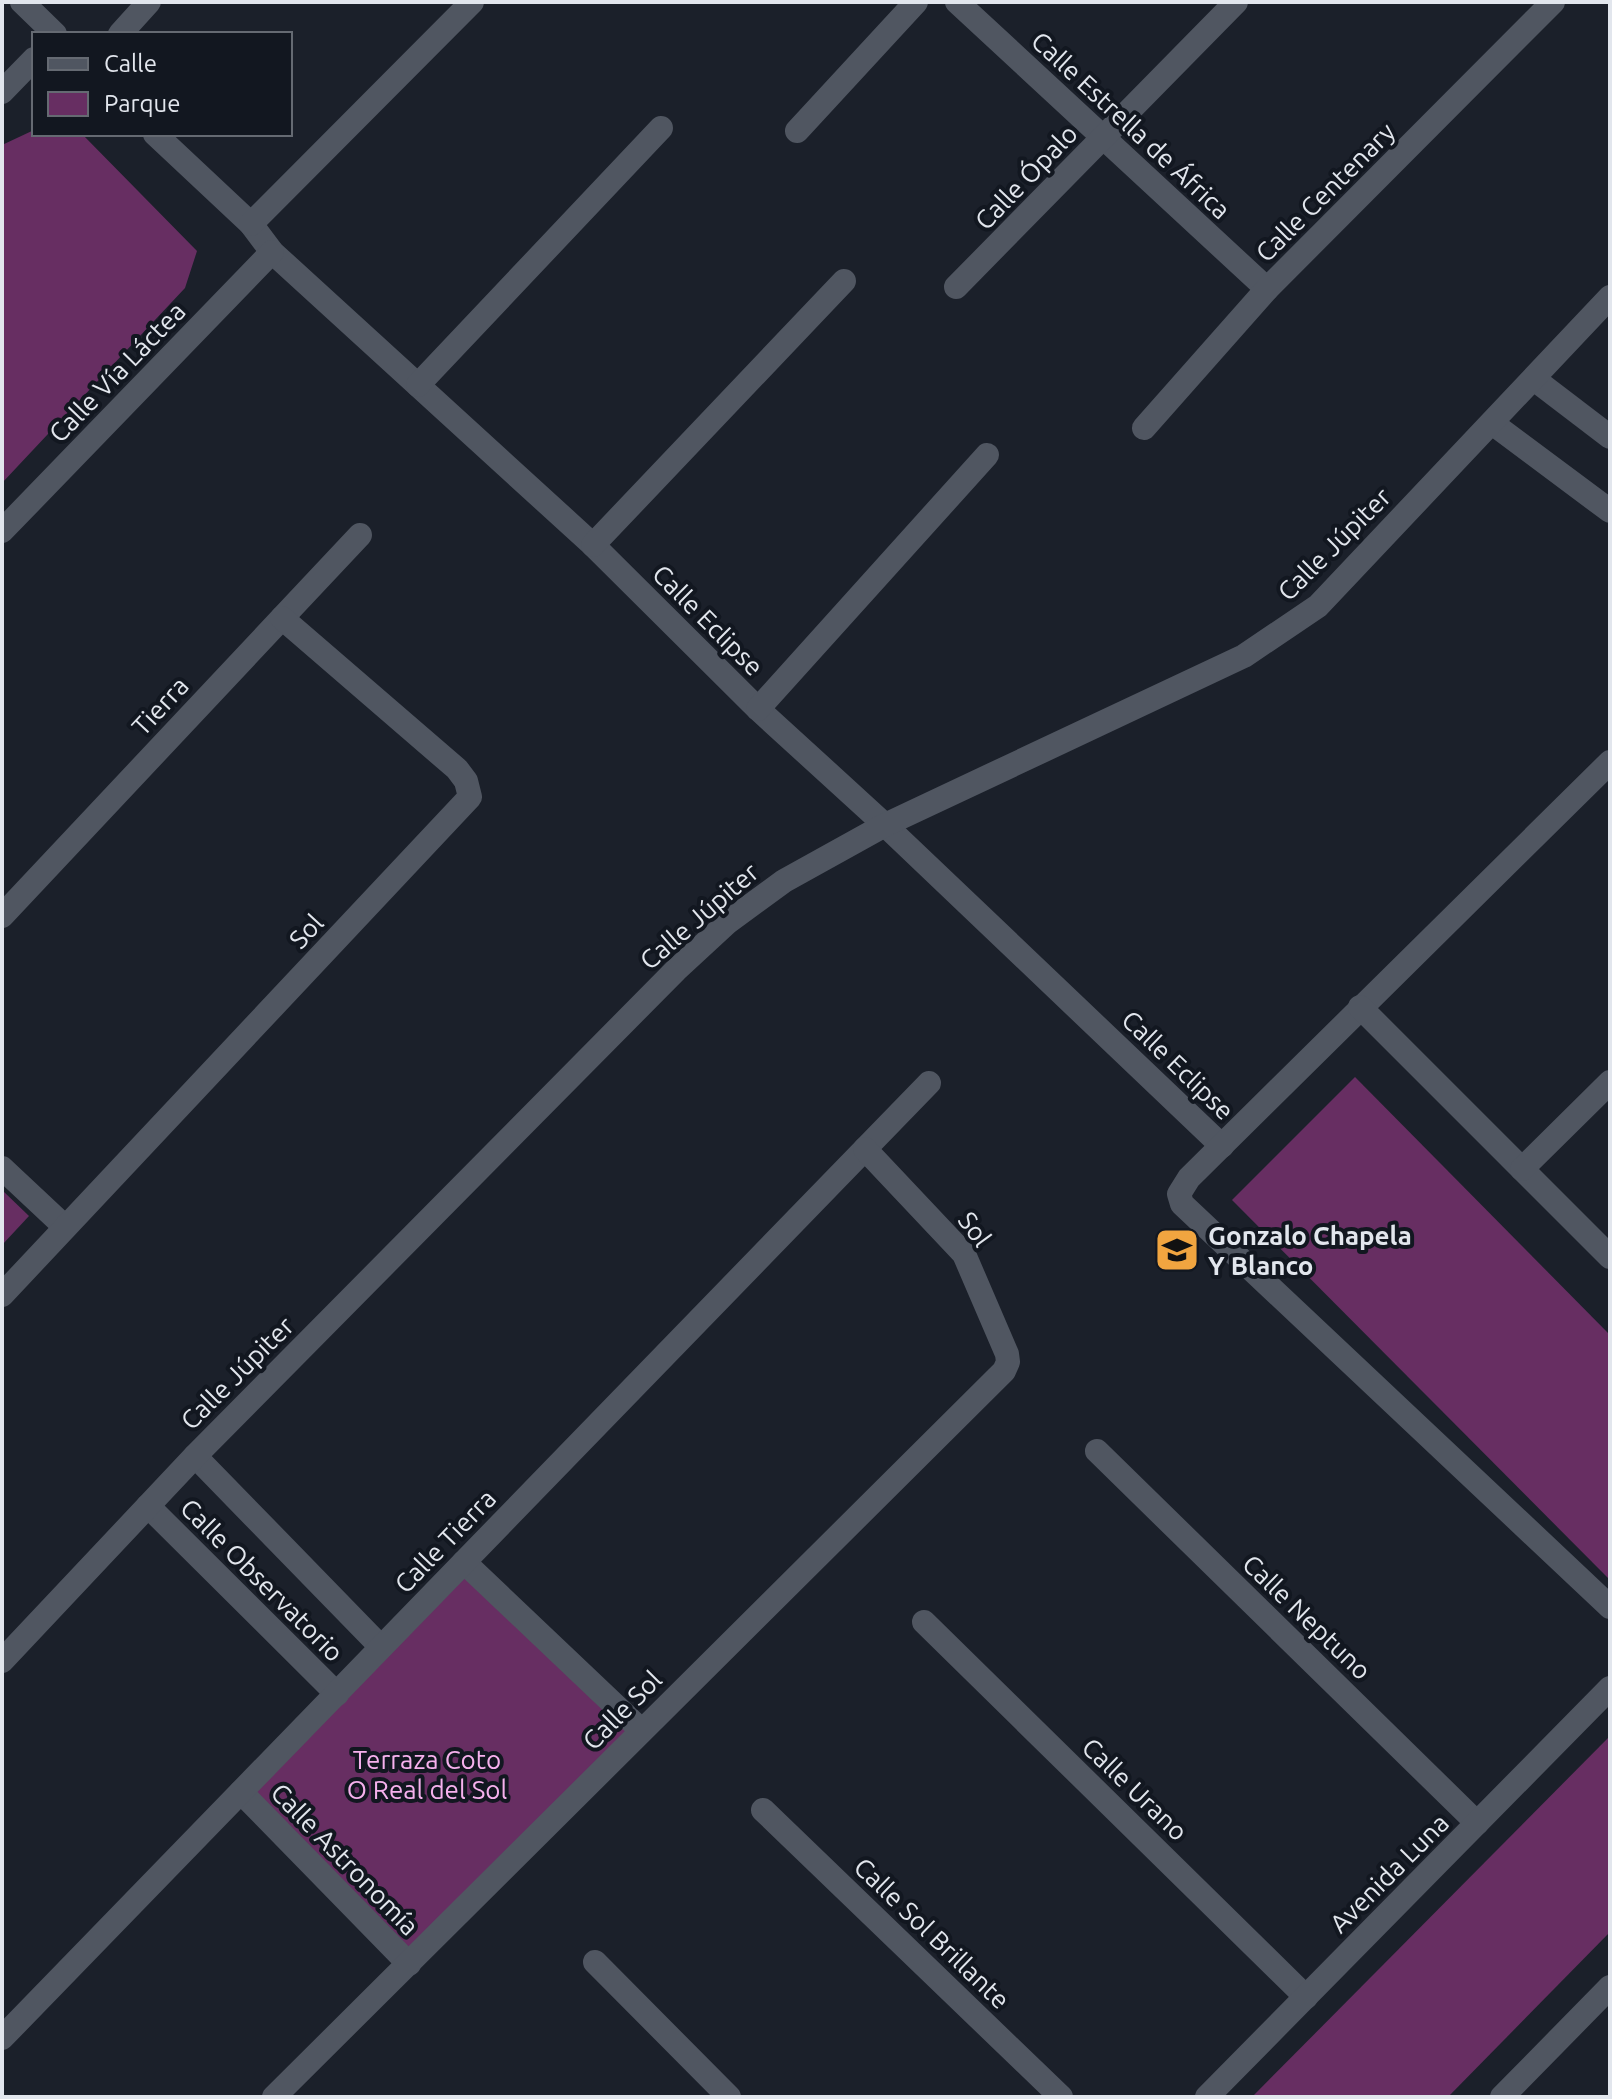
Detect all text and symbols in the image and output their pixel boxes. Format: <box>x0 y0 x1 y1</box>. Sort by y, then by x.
street label: Calle Estrella de África <box>1026 25 1237 224</box>
legend <box>32 32 292 136</box>
text: Calle <box>104 50 157 77</box>
text: Parque <box>104 90 181 117</box>
street label: Calle Centenary <box>1250 117 1400 267</box>
street label: Calle Ópalo <box>969 119 1083 235</box>
street label: Calle Vía Láctea <box>43 296 191 448</box>
street label: Calle Júpiter <box>1272 482 1396 606</box>
street label: Calle Eclipse <box>647 559 769 681</box>
street label: Tierra <box>126 671 194 741</box>
street label: Calle Júpiter <box>634 857 764 975</box>
street label: Sol <box>283 908 329 954</box>
street label: Calle Eclipse <box>1116 1005 1240 1125</box>
street label: Sol <box>953 1206 997 1252</box>
place label: Gonzalo Chapela Y Blanco <box>1208 1221 1412 1280</box>
school or university icon: Gonzalo Chapela Y Blanco <box>1153 1226 1201 1274</box>
street label: Calle Júpiter <box>175 1311 299 1435</box>
street label: Calle Tierra <box>389 1483 501 1599</box>
street label: Calle Observatorio <box>175 1493 349 1667</box>
street label: Calle Neptuno <box>1237 1549 1377 1685</box>
street label: Calle Sol <box>577 1665 667 1755</box>
street label: Calle Urano <box>1077 1732 1193 1846</box>
park label: Terraza Coto O Real del Sol <box>347 1745 508 1804</box>
street label: Calle Astronomía <box>265 1777 425 1941</box>
street label: Avenida Luna <box>1324 1808 1454 1938</box>
street label: Calle Sol Brillante <box>849 1852 1015 2014</box>

